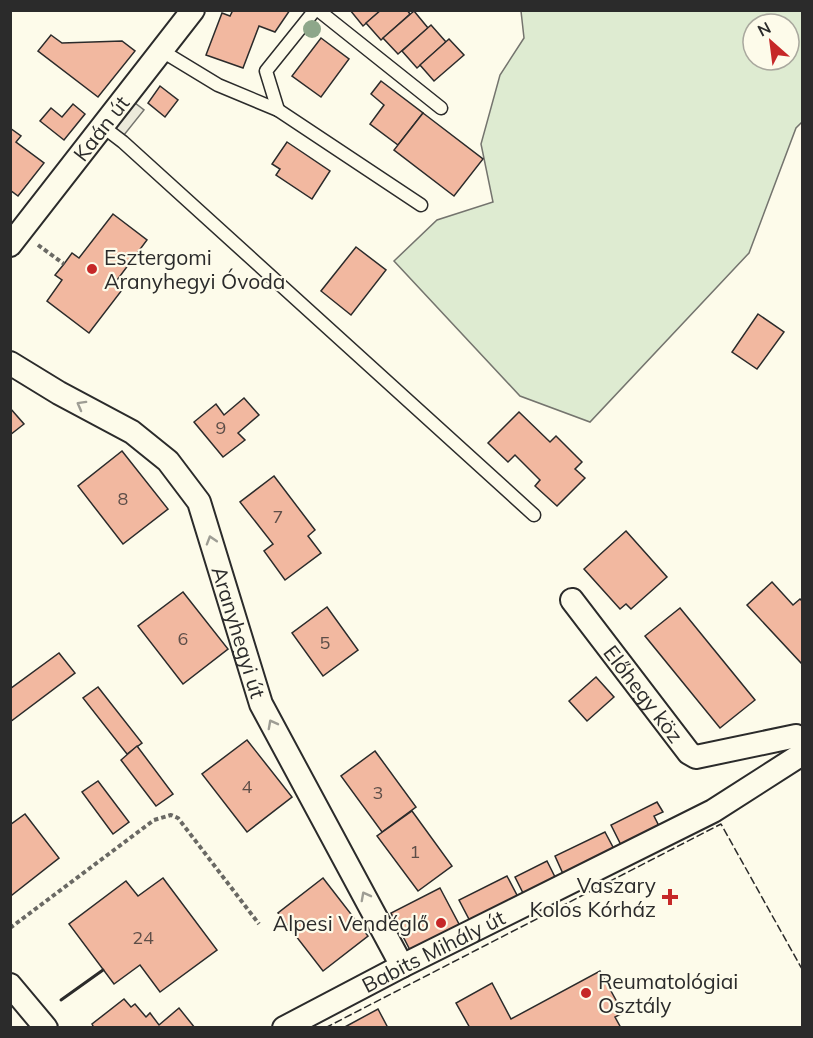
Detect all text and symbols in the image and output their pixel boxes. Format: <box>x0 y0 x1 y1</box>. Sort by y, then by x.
north arrow <box>741 12 801 72</box>
text: N <box>754 17 774 40</box>
street label: Kaán út <box>67 90 134 166</box>
place label: Esztergomi Aranyhegyi Óvoda <box>104 244 285 294</box>
marker: Esztergomi Aranyhegyi Óvoda <box>85 262 99 276</box>
one-way arrow <box>77 401 87 412</box>
house number: 9 <box>216 416 226 439</box>
house number: 8 <box>118 487 128 510</box>
house number: 7 <box>273 505 283 528</box>
one-way arrow <box>206 535 218 546</box>
street label: Aranyhegyi út <box>206 563 271 701</box>
house number: 6 <box>178 627 188 650</box>
house number: 5 <box>320 631 331 654</box>
street label: Előhegy köz <box>598 640 689 748</box>
one-way arrow <box>268 720 279 731</box>
house number: 4 <box>242 775 253 798</box>
house number: 3 <box>373 781 383 804</box>
house number: 1 <box>410 840 420 863</box>
place label: Vaszary Kolos Kórház <box>530 872 656 922</box>
marker: Vaszary Kolos Kórház <box>661 888 679 906</box>
one-way arrow <box>361 892 372 902</box>
street label: Babits Mihály út <box>357 904 509 998</box>
place label: Alpesi Vendéglő <box>273 910 429 936</box>
marker: Alpesi Vendéglő <box>434 916 448 930</box>
house number: 24 <box>132 926 154 949</box>
place label: Reumatológiai Osztály <box>598 968 738 1018</box>
marker: Reumatológiai Osztály <box>579 986 593 1000</box>

